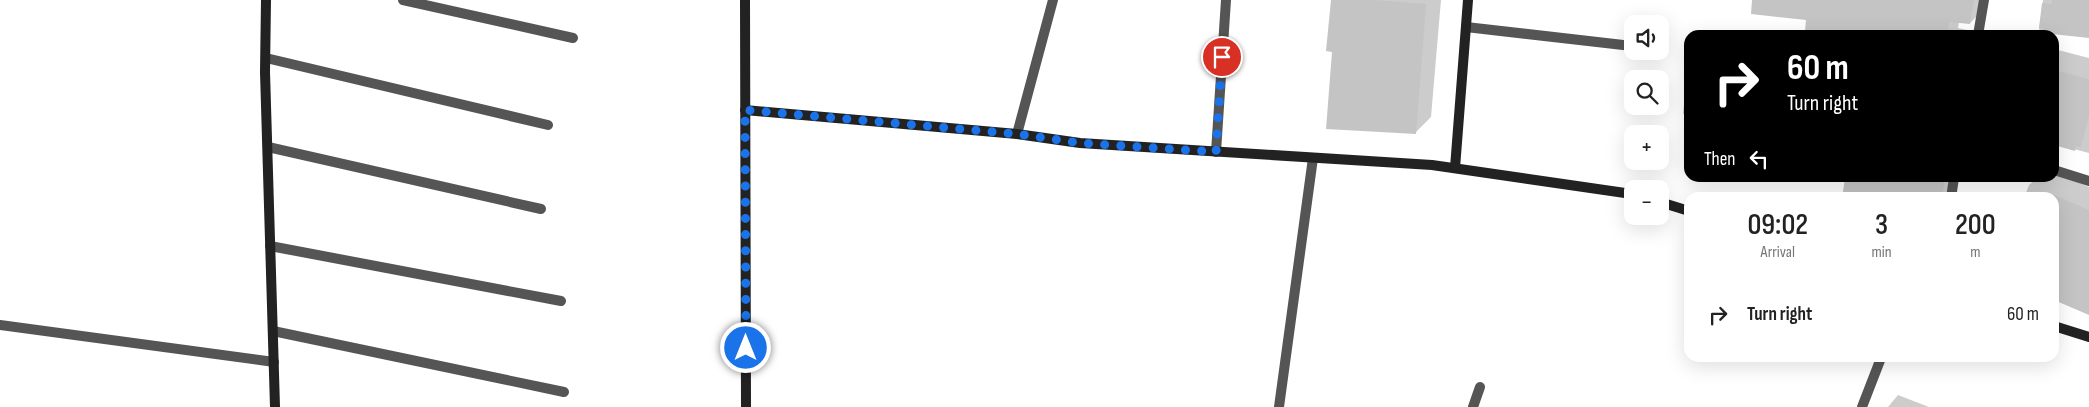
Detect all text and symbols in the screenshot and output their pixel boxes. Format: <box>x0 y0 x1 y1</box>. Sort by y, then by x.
map controls <box>1624 15 1669 225</box>
button: sound <box>1624 15 1669 60</box>
pin <box>1201 36 1243 78</box>
icon: arrive <box>1208 43 1236 71</box>
text: 60 m <box>1787 47 1849 90</box>
icon: right <box>1704 50 1769 115</box>
button: search <box>1624 70 1669 115</box>
text: Turn right <box>1787 90 1858 117</box>
button: + <box>1624 125 1669 170</box>
icon: left <box>1745 145 1773 173</box>
text: Then <box>1704 148 1735 171</box>
button: − <box>1624 180 1669 225</box>
text: 09:02 <box>1747 207 1808 243</box>
text: 3 <box>1875 207 1888 243</box>
text: 200 <box>1955 207 1996 243</box>
text: Arrival <box>1761 243 1795 262</box>
text: min <box>1871 243 1892 262</box>
text: m <box>1970 243 1980 262</box>
icon: right <box>1704 301 1732 329</box>
text: Turn right <box>1747 303 1812 326</box>
text: 60 m <box>2007 303 2039 326</box>
position arrow <box>719 321 771 373</box>

